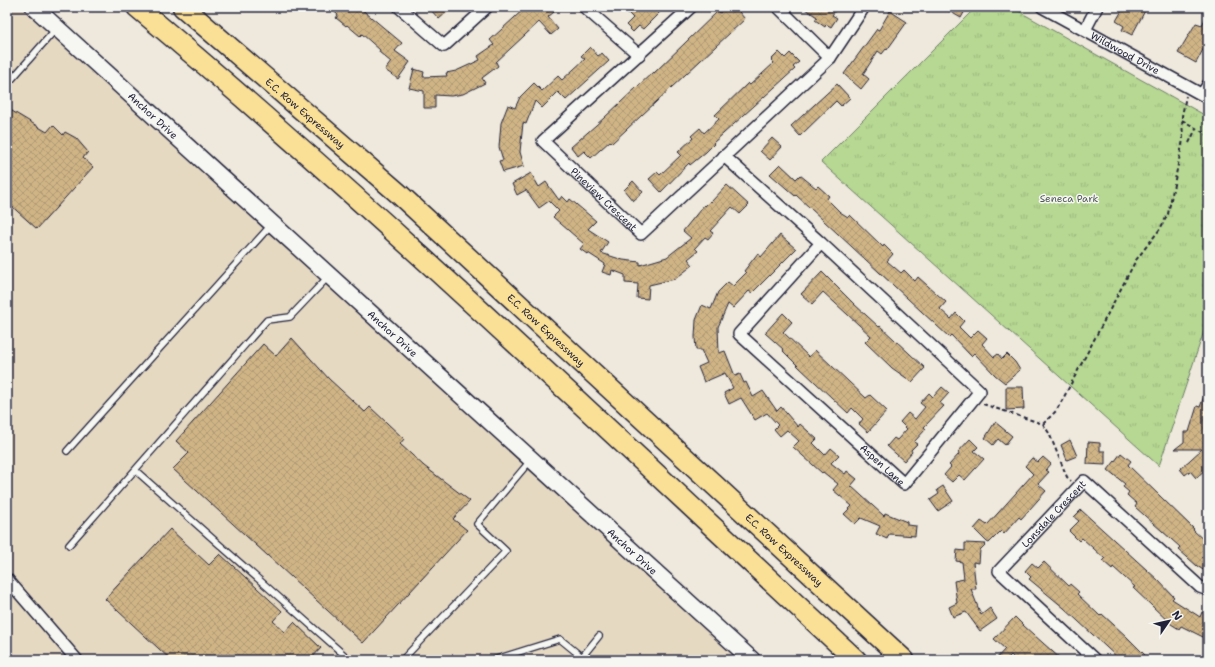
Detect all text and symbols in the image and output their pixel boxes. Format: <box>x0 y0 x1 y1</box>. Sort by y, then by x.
street label: Wildwood Drive <box>1089 29 1162 77</box>
street label: E.C. Row Expressway <box>263 75 348 151</box>
street label: Anchor Drive <box>125 89 181 142</box>
street label: Pineview Crescent <box>568 164 640 234</box>
park label: Seneca Park <box>1040 192 1099 205</box>
street label: E.C. Row Expressway <box>505 291 588 369</box>
street label: Anchor Drive <box>365 307 421 360</box>
street label: Aspen Lane <box>858 441 908 489</box>
street label: Lonsdale Crescent <box>1018 477 1088 550</box>
street label: E.C. Row Expressway <box>743 510 826 589</box>
street label: Anchor Drive <box>605 525 660 578</box>
north arrow <box>1149 601 1189 641</box>
text: N <box>1168 608 1186 624</box>

